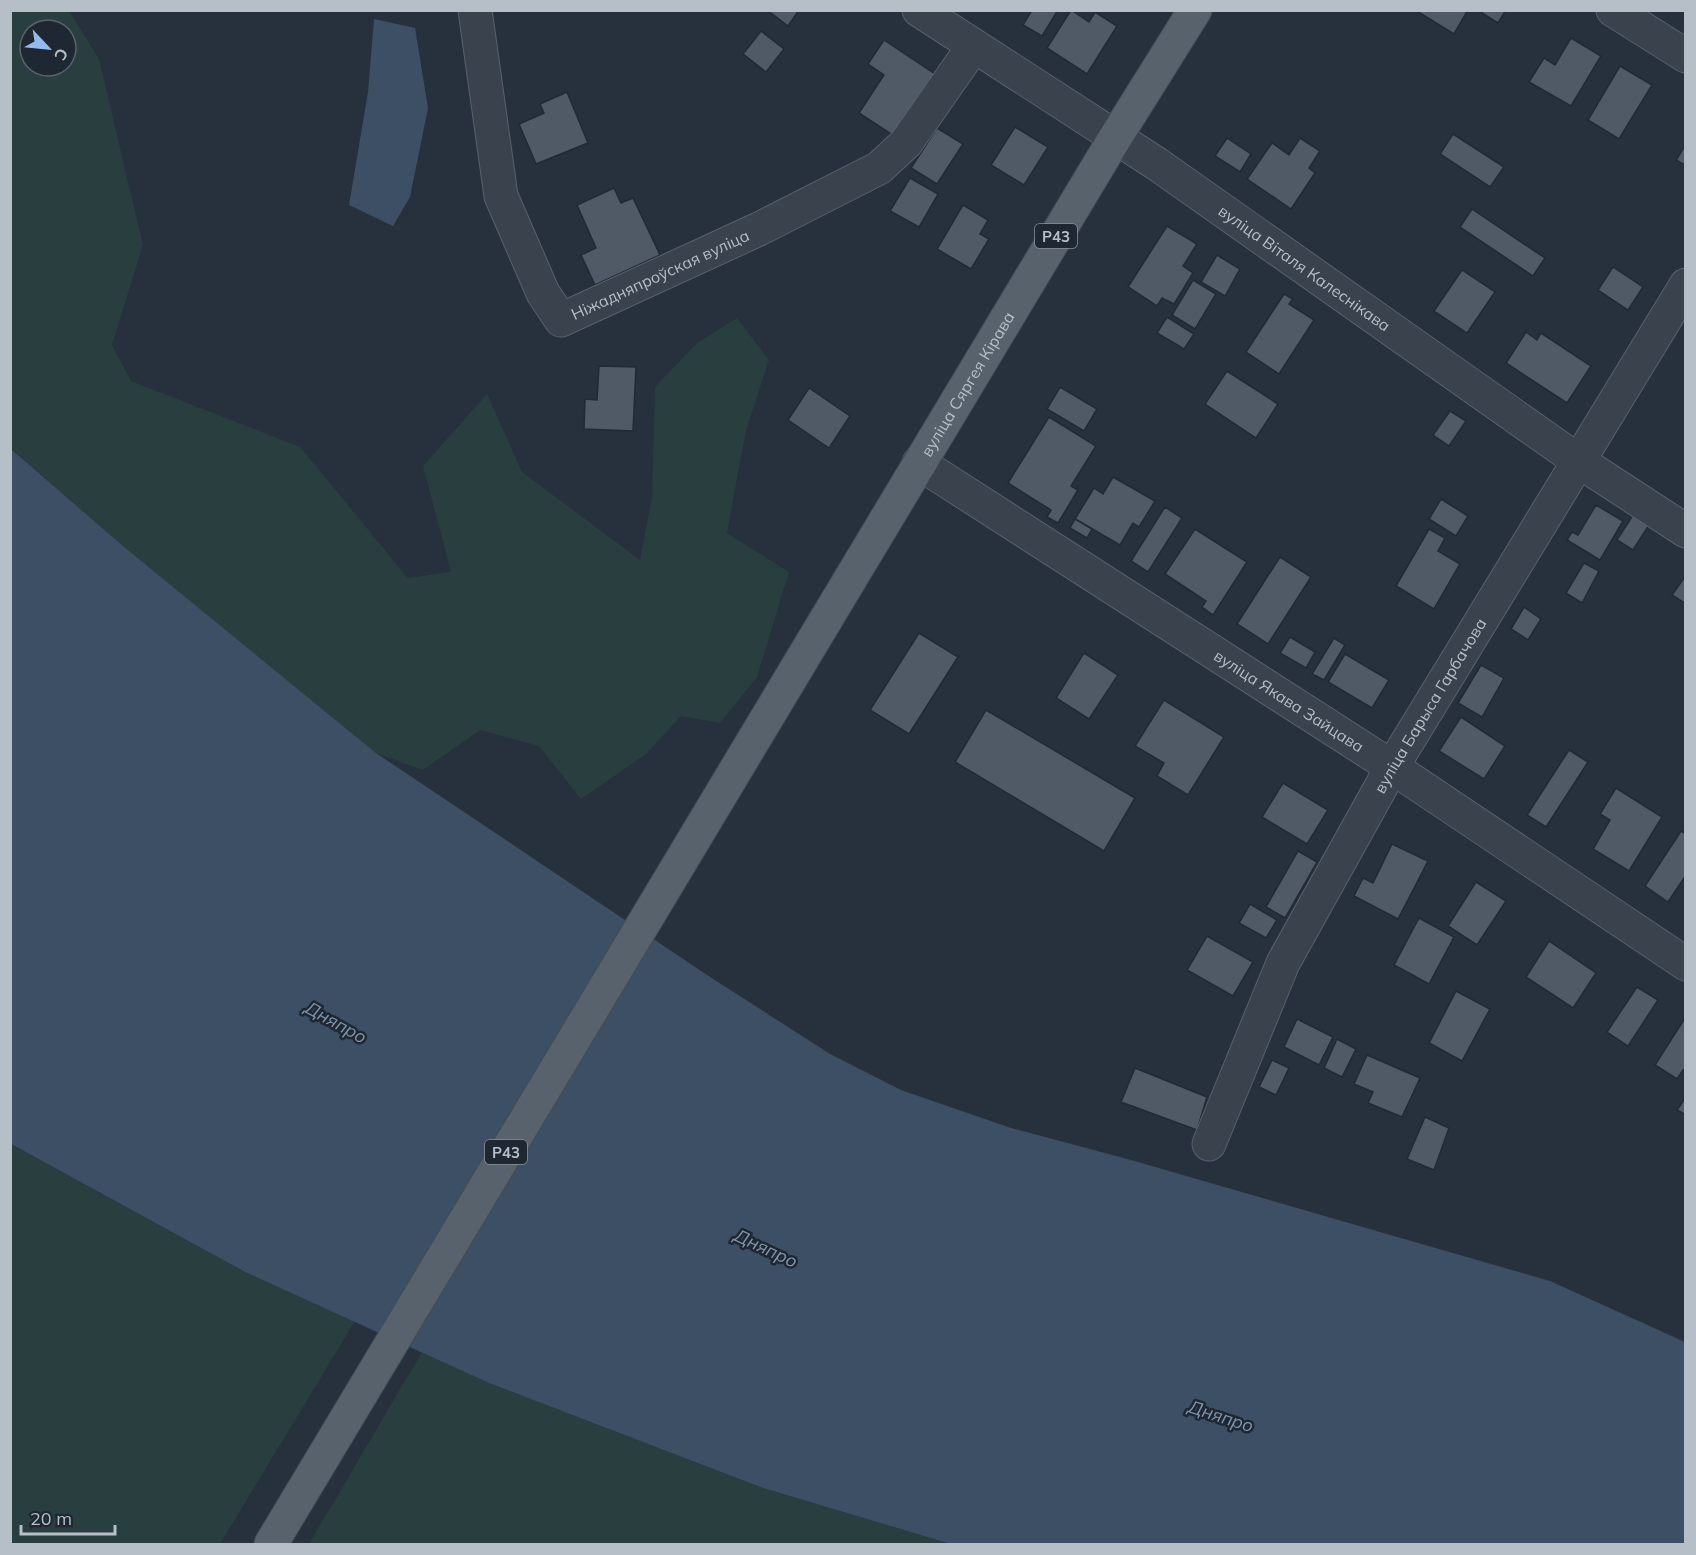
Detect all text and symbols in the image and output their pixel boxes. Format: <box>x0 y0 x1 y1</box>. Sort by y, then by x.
north arrow <box>18 18 78 78</box>
text: С <box>50 45 73 64</box>
street label: вуліца Віталя Калеснікава <box>1215 201 1394 335</box>
road number: Р43 <box>1035 224 1077 248</box>
street label: Ніжадняпроўская вуліца <box>568 225 752 324</box>
street label: вуліца Сяргея Кірава <box>916 308 1019 460</box>
street label: вуліца Барыса Гарбачова <box>1370 614 1490 797</box>
street label: вуліца Якава Зайцава <box>1210 645 1368 756</box>
water label: Дняпро <box>300 995 371 1048</box>
road number: Р43 <box>485 1140 527 1164</box>
water label: Дняпро <box>730 1223 801 1273</box>
water label: Дняпро <box>1185 1394 1257 1437</box>
scale bar <box>21 1498 116 1536</box>
text: 20 m <box>30 1507 72 1530</box>

